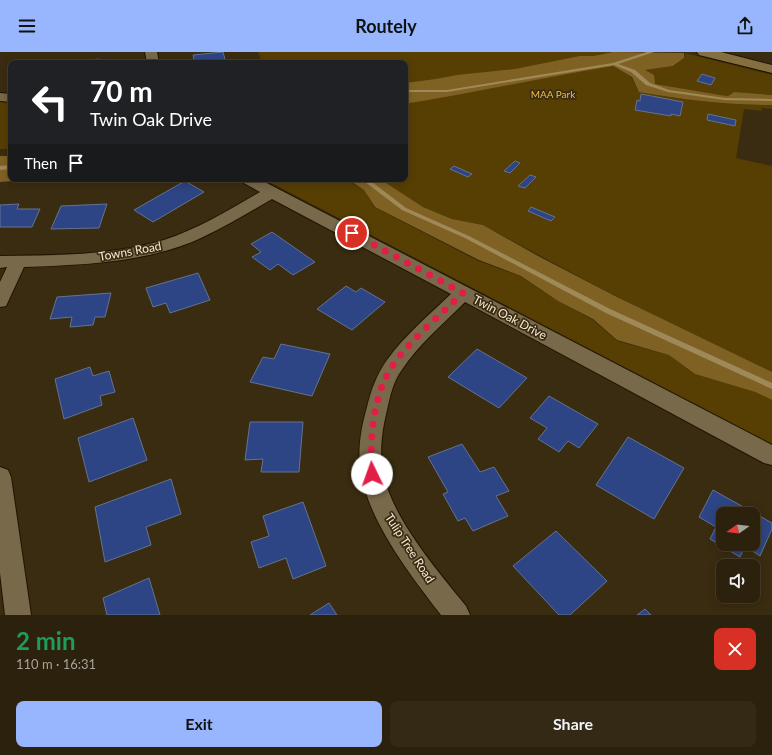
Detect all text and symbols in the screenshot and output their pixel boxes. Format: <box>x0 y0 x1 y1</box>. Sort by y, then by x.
icon: menu <box>16 15 38 37</box>
text: Routely <box>355 15 417 37</box>
icon: share <box>734 15 756 37</box>
text: 70 m <box>90 74 153 108</box>
icon: left <box>24 76 76 128</box>
park label: MAA Park <box>531 88 576 100</box>
text: Twin Oak Drive <box>90 108 212 130</box>
icon: arrive <box>65 152 87 174</box>
text: Then <box>24 154 57 172</box>
pin <box>335 216 369 250</box>
icon: arrive <box>341 222 363 244</box>
street label: Towns Road <box>98 238 162 264</box>
street label: Twin Oak Drive <box>471 291 549 343</box>
position arrow <box>351 453 393 495</box>
north arrow <box>716 507 760 551</box>
map controls <box>716 507 760 603</box>
street label: Tulip Tree Road <box>382 510 438 586</box>
button: sound <box>716 559 760 603</box>
text: 2 min <box>16 626 76 655</box>
button: close <box>714 628 756 670</box>
text: 110 m · 16:31 <box>16 656 96 672</box>
button: Exit <box>16 701 382 747</box>
button: Share <box>390 701 756 747</box>

